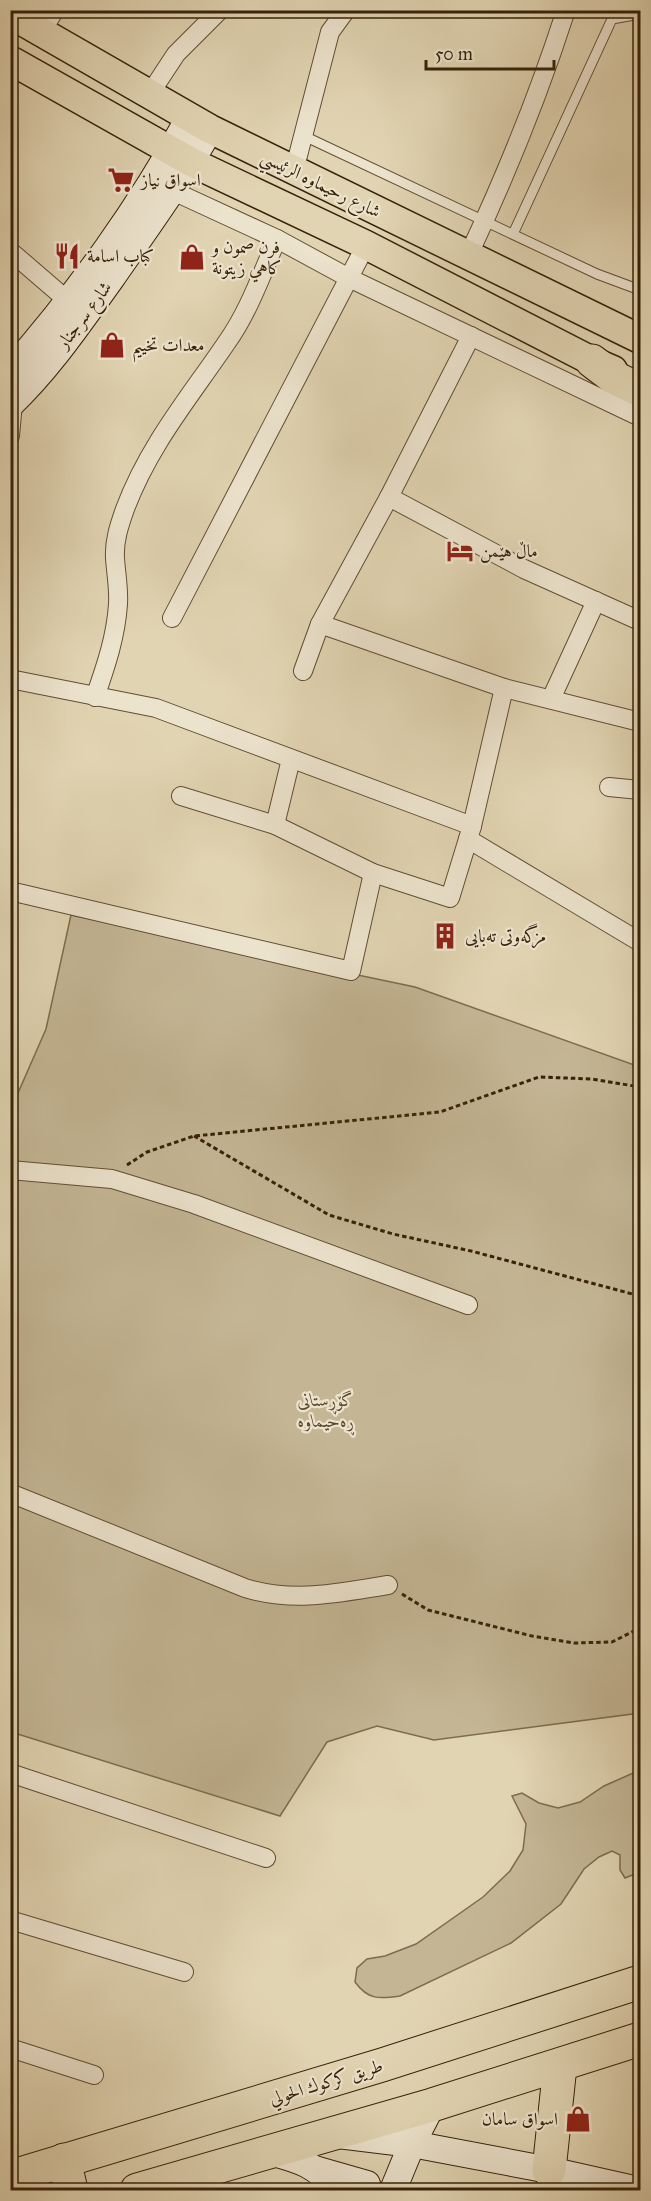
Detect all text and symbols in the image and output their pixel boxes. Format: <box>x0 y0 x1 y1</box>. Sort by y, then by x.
scale bar <box>426 33 554 71</box>
text: 50 m <box>435 43 473 65</box>
street label: شارع رحيماوه الرئيسي <box>255 146 384 228</box>
supermarket icon: اسواق نياز <box>106 165 136 195</box>
place label: اسواق نياز <box>139 169 201 191</box>
place label: فرن صمون و كاهي زيتونة <box>210 236 282 283</box>
restaurant icon: كباب اسامة <box>52 241 82 271</box>
shop icon: فرن صمون و كاهي زيتونة <box>177 242 207 272</box>
place label: كباب اسامة <box>87 245 154 267</box>
street label: شارع سرجنار <box>50 277 120 357</box>
shop icon: معدات تخييم <box>97 330 127 360</box>
place label: معدات تخييم <box>132 334 205 363</box>
hotel icon: ماڵ هێمن <box>445 536 475 566</box>
place label: ماڵ هێمن <box>480 540 538 563</box>
building icon: مزگەوتی تەبایی <box>430 921 460 951</box>
place label: مزگەوتی تەبایی <box>465 923 546 949</box>
park label: گۆڕستانی ڕەحیماوە <box>297 1389 355 1436</box>
street label: طريق كركوك الحولي <box>267 2054 387 2114</box>
shop icon: اسواق سامان <box>563 2104 593 2134</box>
place label: اسواق سامان <box>482 2108 558 2130</box>

